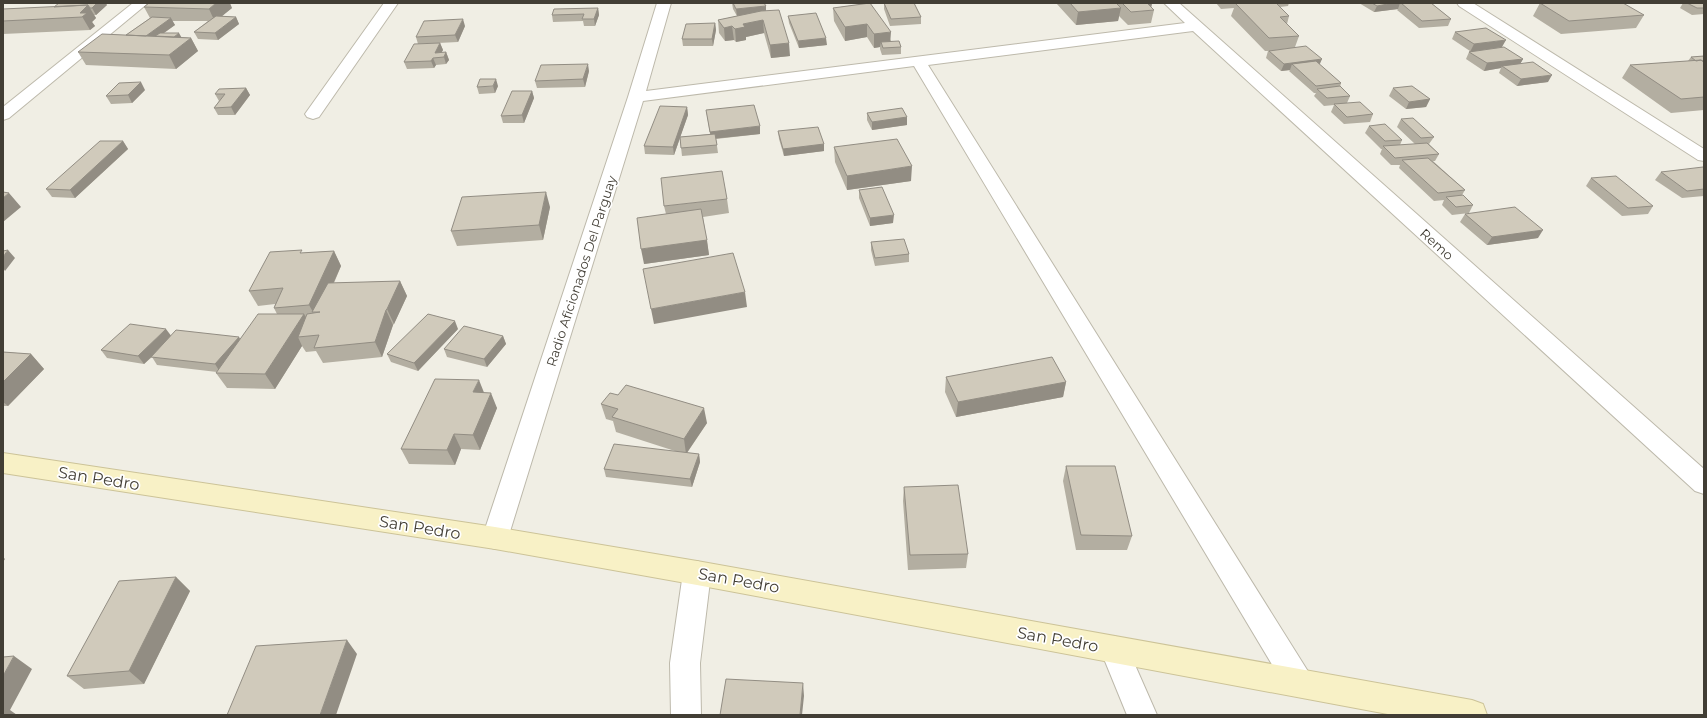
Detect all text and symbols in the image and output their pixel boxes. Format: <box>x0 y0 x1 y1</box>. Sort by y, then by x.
street label: Radio Aficionados Del Parguay <box>543 173 620 368</box>
street label: Remo <box>1417 225 1457 263</box>
street label: San Pedro <box>57 463 141 494</box>
street label: San Pedro <box>378 512 462 543</box>
street label: San Pedro <box>697 564 781 597</box>
street label: San Pedro <box>1016 623 1100 656</box>

